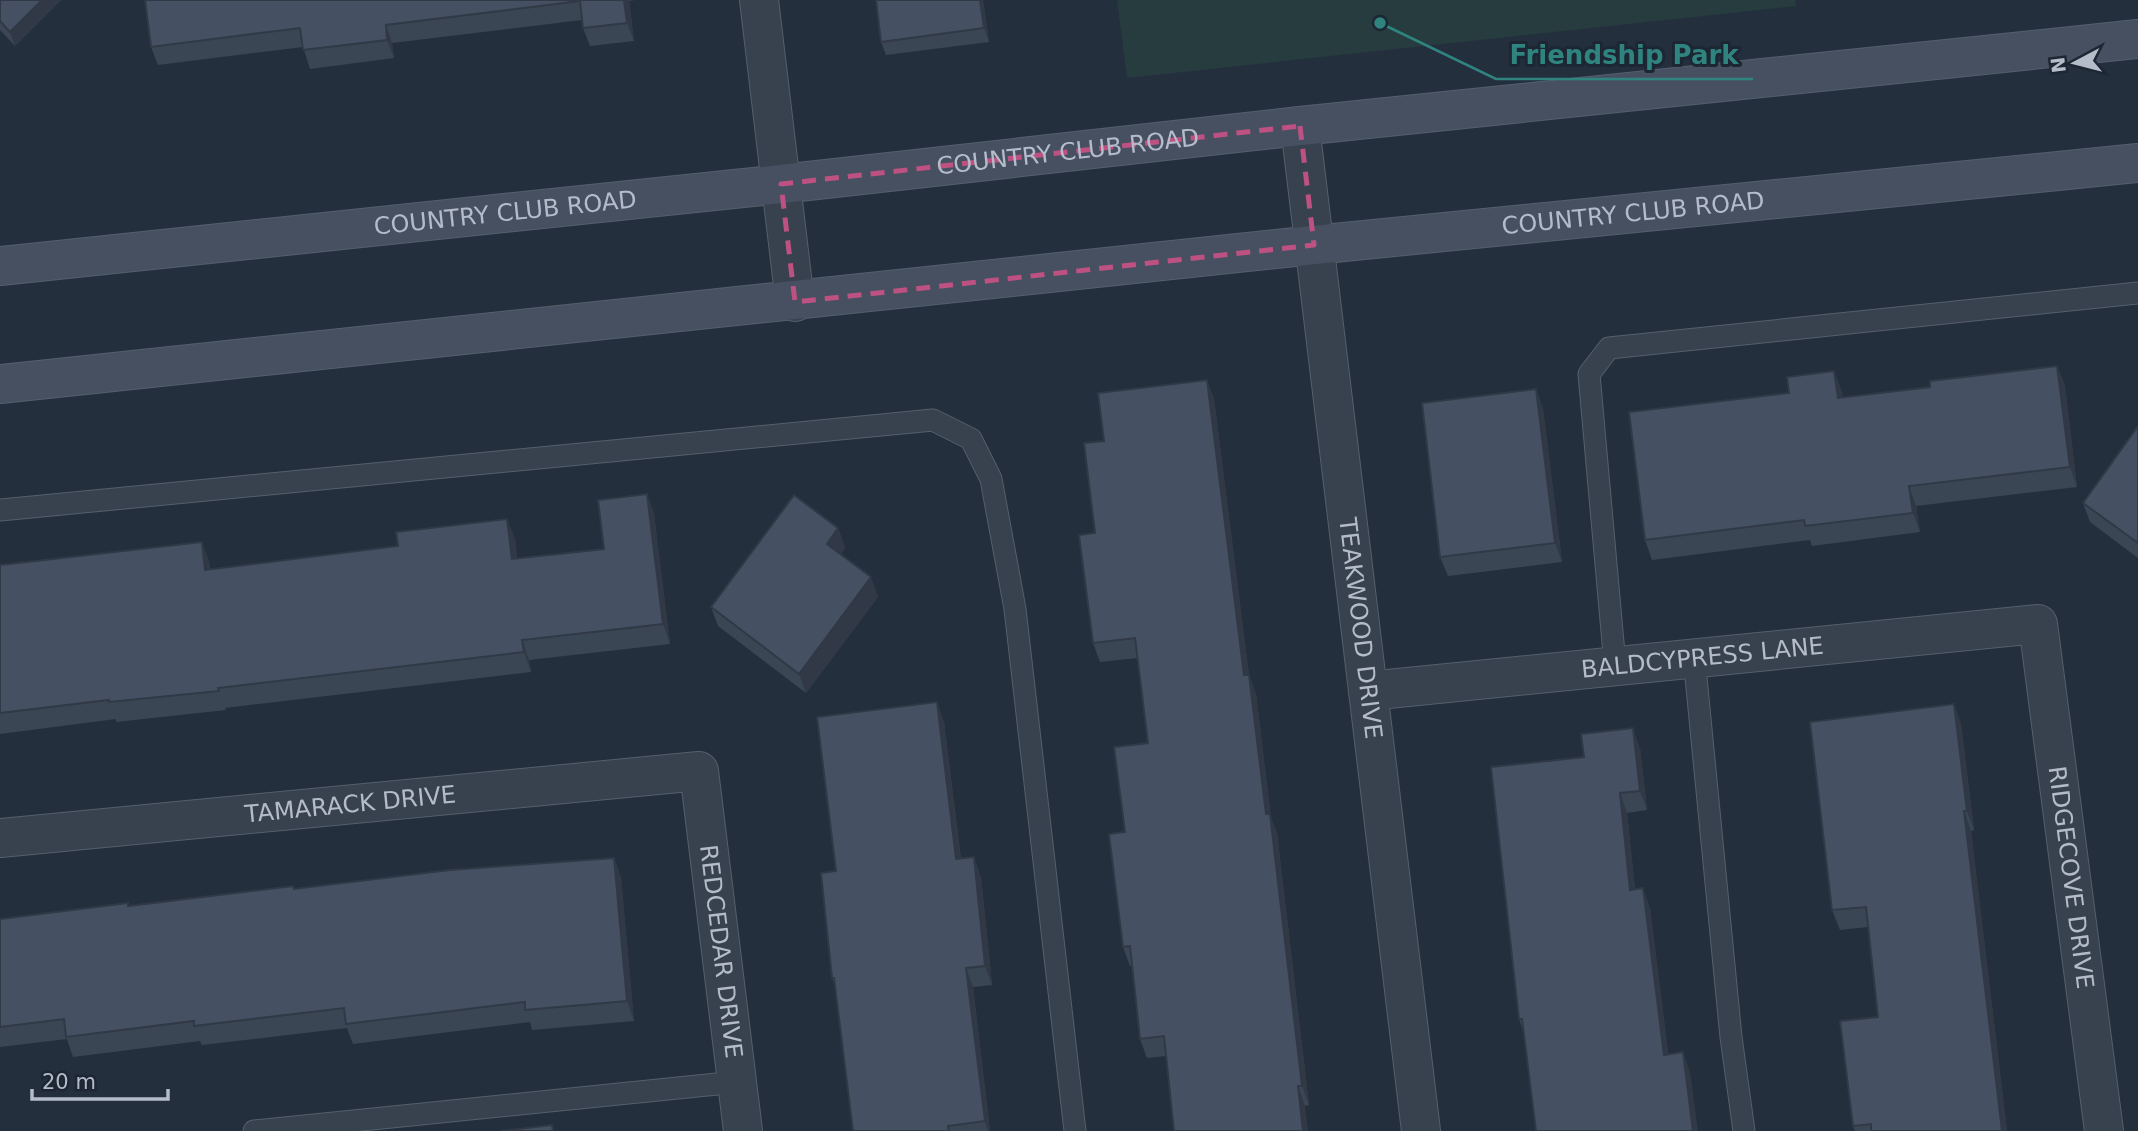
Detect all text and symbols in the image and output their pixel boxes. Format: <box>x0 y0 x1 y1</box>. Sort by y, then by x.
north arrow <box>2040 28 2110 98</box>
callout: Friendship Park <box>1496 32 1753 79</box>
text: Friendship Park <box>1509 40 1739 70</box>
text: N <box>2046 56 2070 74</box>
street label: COUNTRY CLUB ROAD <box>935 123 1201 181</box>
street label: COUNTRY CLUB ROAD <box>372 185 638 241</box>
street label: COUNTRY CLUB ROAD <box>1500 186 1766 240</box>
street label: TEAKWOOD DRIVE <box>1333 515 1388 741</box>
street label: BALDCYPRESS LANE <box>1580 632 1825 684</box>
street label: RIDGECOVE DRIVE <box>2043 764 2099 991</box>
street label: TAMARACK DRIVE <box>243 780 457 829</box>
street label: REDCEDAR DRIVE <box>694 843 748 1060</box>
scale bar <box>32 1058 168 1102</box>
text: 20 m <box>42 1070 96 1094</box>

